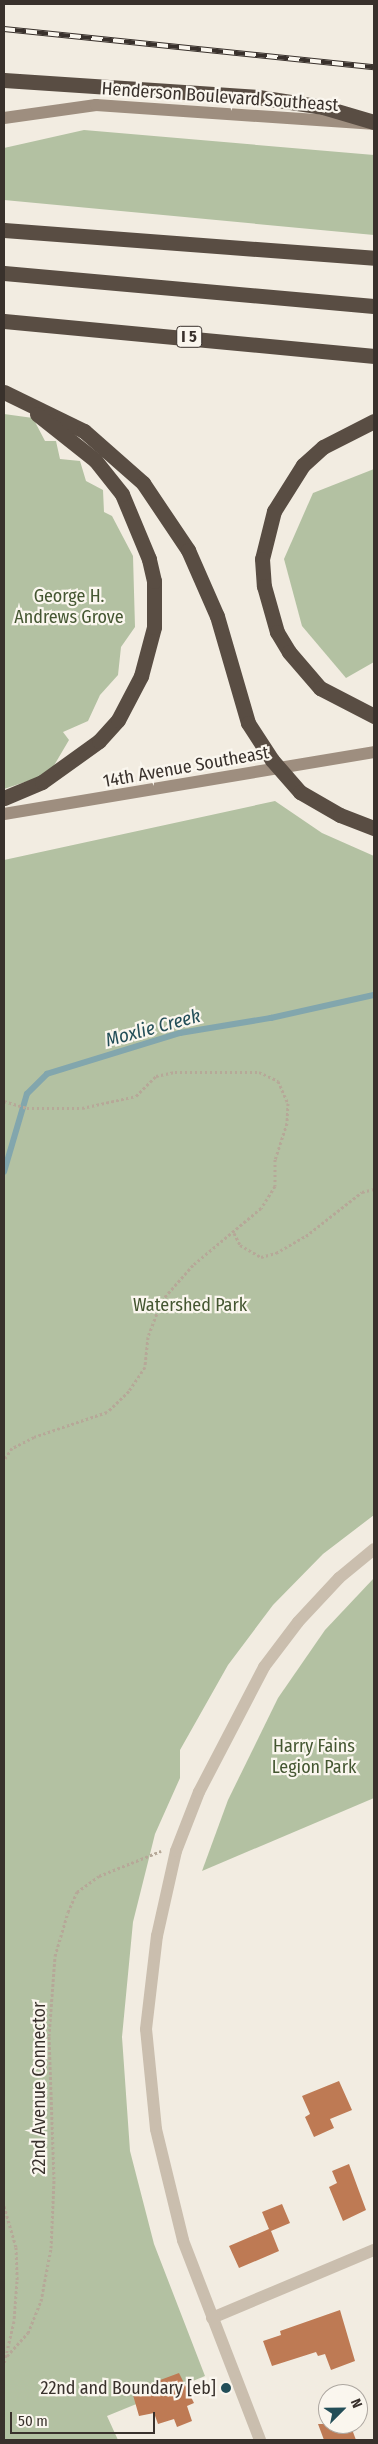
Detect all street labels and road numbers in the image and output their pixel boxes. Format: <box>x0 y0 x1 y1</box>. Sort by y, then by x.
street label: Henderson Boulevard Southeast <box>101 78 339 116</box>
road number: I 5 <box>175 324 203 351</box>
street label: 14th Avenue Southeast <box>101 742 271 792</box>
street label: 22nd Avenue Connector <box>28 2002 50 2174</box>

